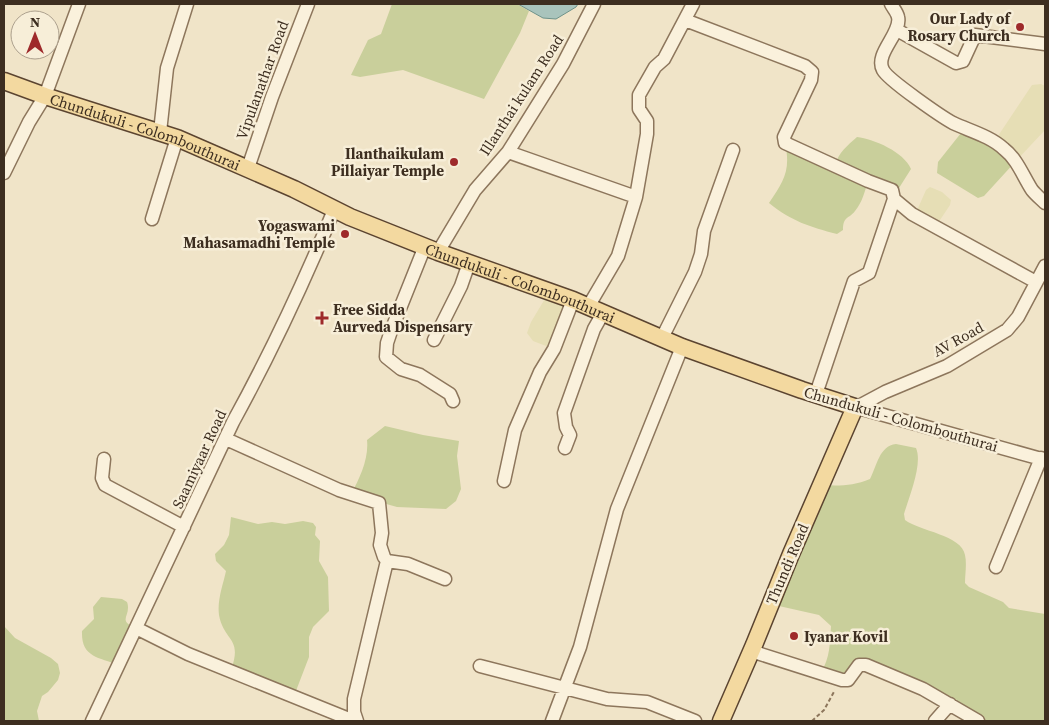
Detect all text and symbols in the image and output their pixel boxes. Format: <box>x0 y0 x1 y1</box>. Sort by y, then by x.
place label: Our Lady of Rosary Church <box>908 8 1012 46</box>
north arrow <box>10 10 60 60</box>
text: N <box>30 12 40 32</box>
street label: Vipulanathar Road <box>231 17 293 142</box>
marker: Our Lady of Rosary Church <box>1014 21 1026 33</box>
street label: Illanthai kulam Road <box>474 30 568 160</box>
street label: Chundukuli - Colombouthurai <box>47 88 244 175</box>
place label: Ilanthaikulam Pillaiyar Temple <box>331 143 444 181</box>
marker: Ilanthaikulam Pillaiyar Temple <box>448 156 460 168</box>
place label: Yogaswami Mahasamadhi Temple <box>183 215 335 253</box>
marker: Yogaswami Mahasamadhi Temple <box>339 228 351 240</box>
street label: Chundukuli - Colombouthurai <box>422 238 619 328</box>
place label: Free Sidda Aurveda Dispensary <box>333 299 472 337</box>
marker: Free Sidda Aurveda Dispensary <box>315 311 329 325</box>
street label: AV Road <box>929 316 988 362</box>
street label: Chundukuli - Colombouthurai <box>801 381 1001 457</box>
street label: Saamiyaar Road <box>167 406 231 512</box>
street label: Thundi Road <box>760 520 814 608</box>
place label: Iyanar Kovil <box>804 626 888 647</box>
marker: Iyanar Kovil <box>788 630 800 642</box>

